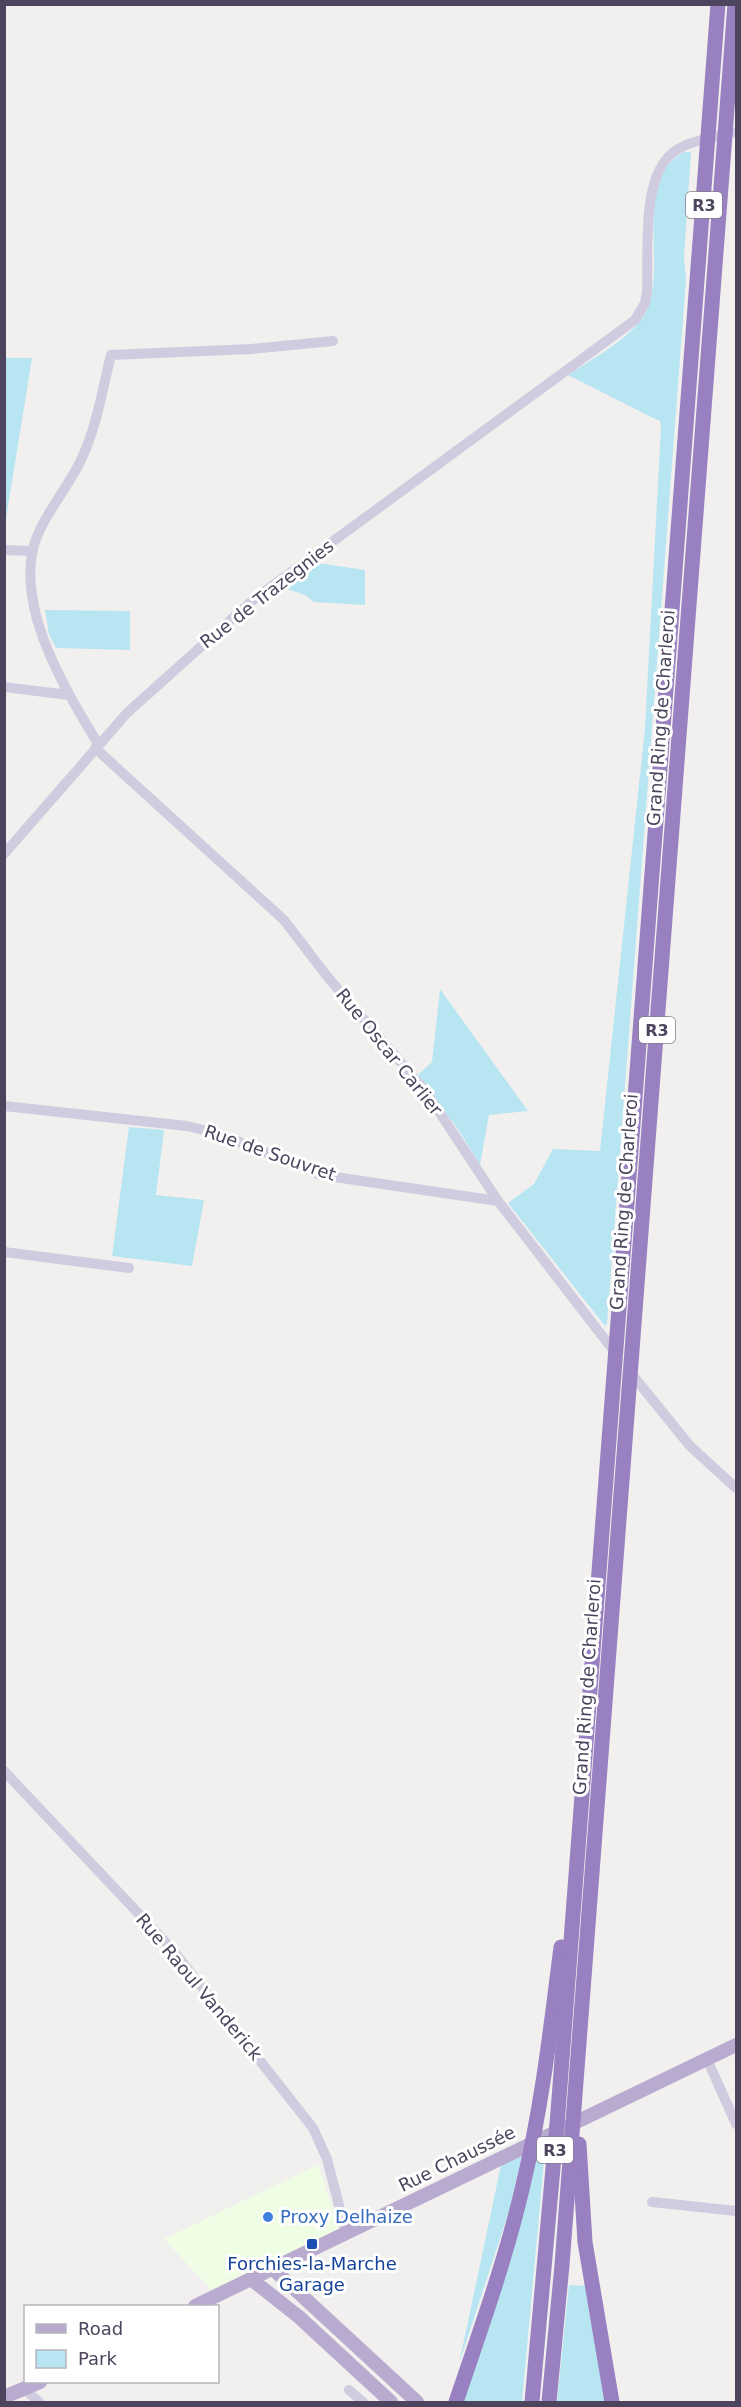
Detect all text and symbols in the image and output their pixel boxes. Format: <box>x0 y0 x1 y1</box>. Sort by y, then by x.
road number: R3 <box>686 192 722 218</box>
street label: Rue de Trazegnies <box>196 535 338 652</box>
street label: Grand Ring de Charleroi <box>642 609 679 827</box>
street label: Rue Oscar Carlier <box>332 984 447 1120</box>
road number: R3 <box>639 1017 675 1043</box>
street label: Grand Ring de Charleroi <box>605 1093 642 1311</box>
street label: Rue de Souvret <box>202 1120 339 1185</box>
street label: Grand Ring de Charleroi <box>568 1578 605 1796</box>
street label: Rue Raoul Vanderick <box>132 1909 267 2065</box>
street label: Rue Chaussée <box>395 2121 519 2196</box>
road number: R3 <box>537 2137 573 2163</box>
place label: Proxy Delhaize <box>280 2206 413 2227</box>
marker: Proxy Delhaize <box>261 2210 275 2224</box>
marker: Forchies-la-Marche Garage <box>305 2237 319 2251</box>
place label: Forchies-la-Marche Garage <box>227 2253 397 2295</box>
legend <box>24 2305 219 2383</box>
text: Road <box>78 2318 123 2339</box>
text: Park <box>78 2348 117 2369</box>

